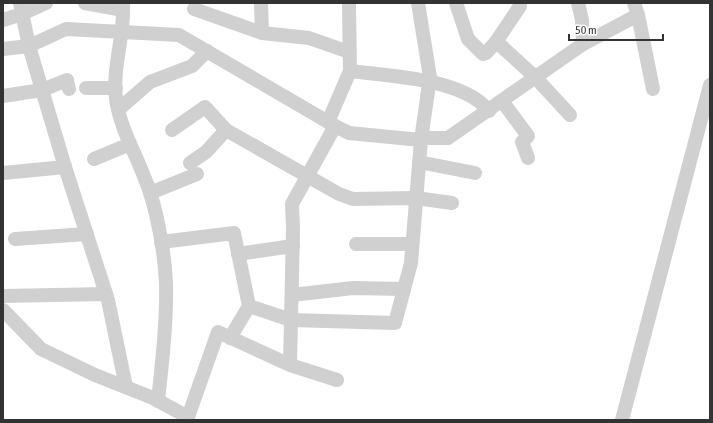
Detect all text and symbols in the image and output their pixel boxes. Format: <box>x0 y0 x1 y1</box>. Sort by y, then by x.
scale bar <box>569 16 663 42</box>
text: 50 m <box>575 23 597 37</box>

